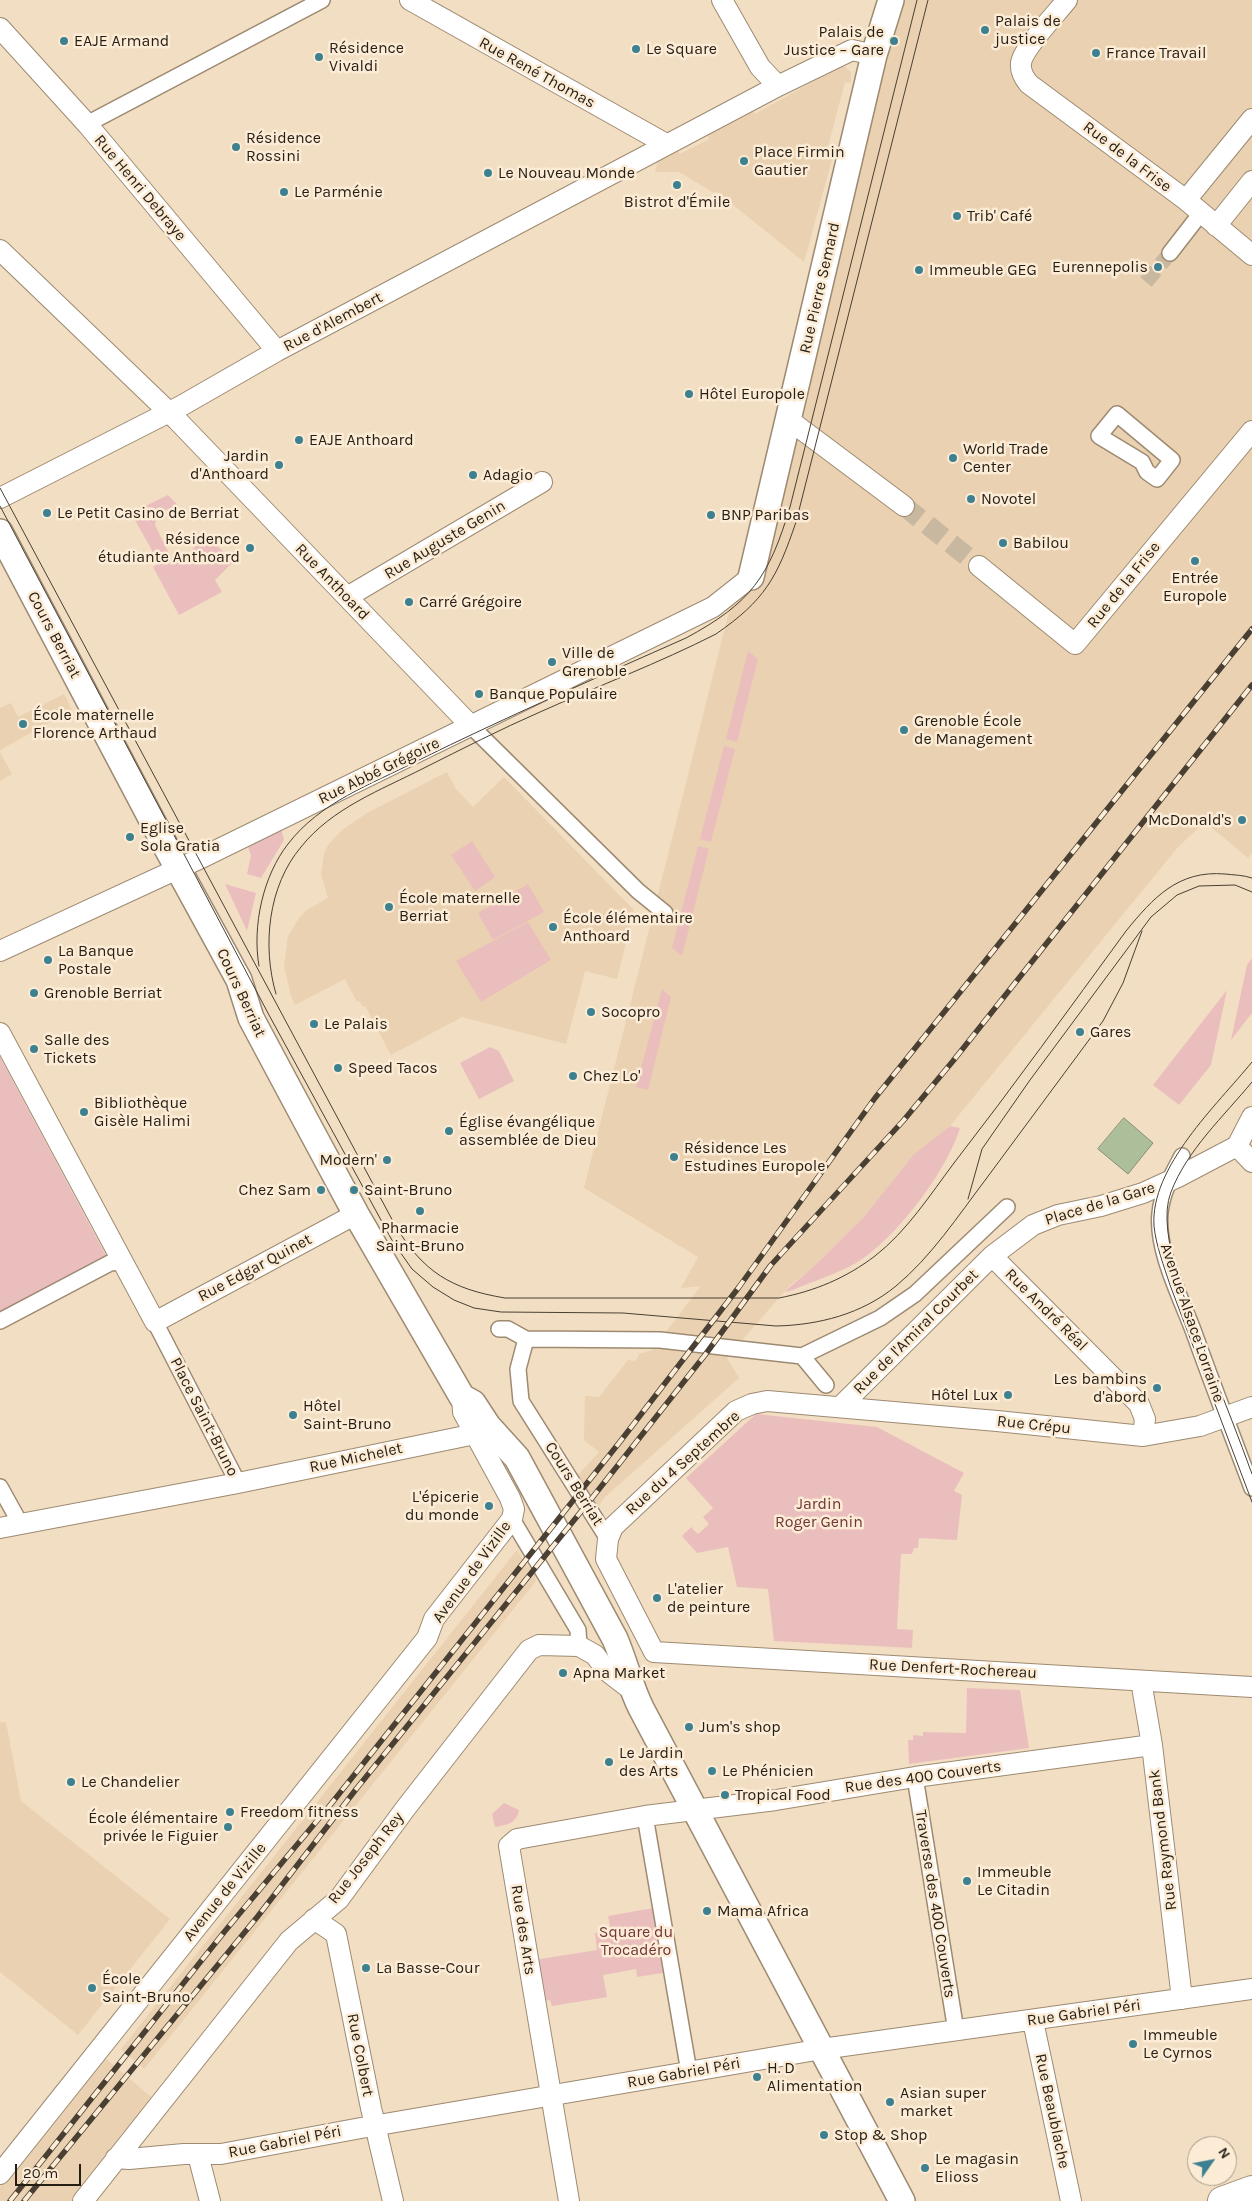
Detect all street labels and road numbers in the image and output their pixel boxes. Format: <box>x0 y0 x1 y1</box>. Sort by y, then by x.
street label: Rue René Thomas <box>476 33 598 113</box>
street label: Rue de la Frise <box>1079 118 1175 196</box>
street label: Rue Henri Debraye <box>90 131 190 245</box>
street label: Rue Pierre Semard <box>796 221 844 355</box>
street label: Rue d'Alembert <box>280 288 386 356</box>
street label: Rue Auguste Genin <box>381 496 509 584</box>
street label: Rue de la Frise <box>1083 538 1165 632</box>
street label: Rue Anthoard <box>291 540 373 624</box>
street label: Cours Berriat <box>23 588 85 682</box>
street label: Rue Abbé Grégoire <box>315 733 443 809</box>
street label: Cours Berriat <box>212 946 270 1040</box>
street label: Place de la Gare <box>1043 1178 1157 1230</box>
street label: Rue Edgar Quinet <box>195 1230 315 1306</box>
street label: Avenue Alsace Lorraine <box>1156 1241 1228 1405</box>
street label: Rue de l'Amiral Courbet <box>849 1265 983 1399</box>
street label: Rue André Réal <box>1001 1265 1091 1355</box>
street label: Place Saint-Bruno <box>166 1354 242 1480</box>
street label: Rue du 4 Septembre <box>622 1407 744 1519</box>
street label: Rue Crépu <box>996 1412 1072 1438</box>
street label: Cours Berriat <box>541 1438 607 1530</box>
street label: Rue Michelet <box>308 1439 404 1477</box>
street label: Avenue de Vizille <box>429 1517 515 1627</box>
street label: Rue Denfert-Rochereau <box>869 1655 1037 1683</box>
street label: Rue des 400 Couverts <box>844 1757 1002 1797</box>
street label: Rue Raymond Bank <box>1145 1769 1181 1911</box>
street label: Rue Joseph Rey <box>324 1808 408 1908</box>
street label: Traverse des 400 Couverts <box>911 1809 959 1999</box>
street label: Avenue de Vizille <box>179 1839 271 1945</box>
street label: Rue des Arts <box>506 1884 540 1976</box>
street label: Rue Gabriel Péri <box>1026 1996 1142 2030</box>
street label: Rue Colbert <box>343 2012 377 2098</box>
street label: Rue Beaublache <box>1030 2052 1074 2170</box>
street label: Rue Gabriel Péri <box>626 2054 742 2092</box>
street label: Rue Gabriel Péri <box>227 2122 343 2162</box>

